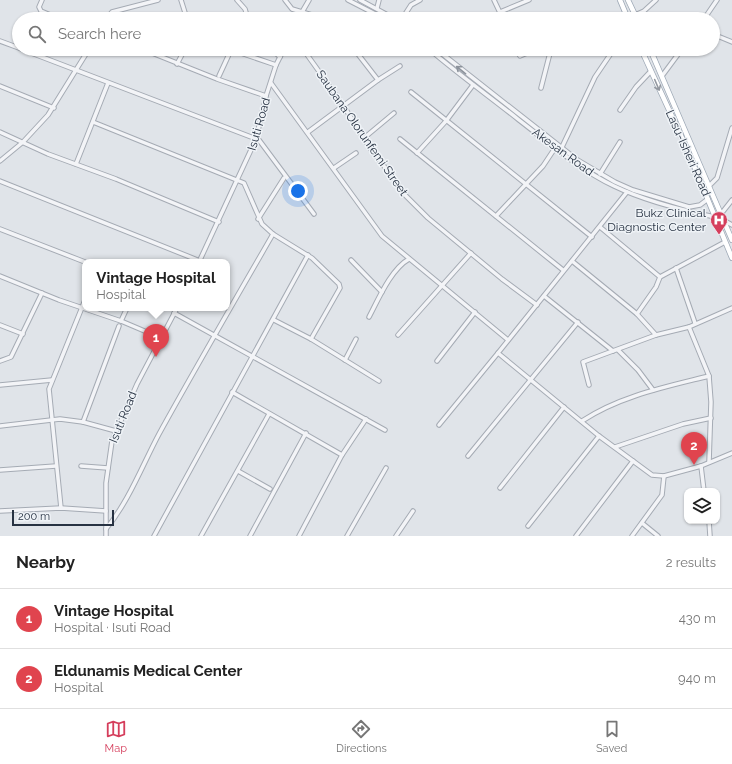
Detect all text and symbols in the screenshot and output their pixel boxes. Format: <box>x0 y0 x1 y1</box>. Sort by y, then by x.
search box <box>12 12 720 56</box>
icon: search <box>26 23 48 45</box>
text: Search here <box>58 25 141 43</box>
one-way arrow <box>455 65 466 74</box>
street label: Saubana Olorunfemi Street <box>313 68 411 198</box>
one-way arrow <box>654 78 662 90</box>
street label: Isuti Road <box>245 96 273 152</box>
street label: Lasu-Isheri Road <box>663 108 713 198</box>
street label: Akesan Road <box>530 125 596 179</box>
your location <box>288 181 308 201</box>
place label: Bukz Clinical Diagnostic Center <box>607 206 707 234</box>
hospital icon: Bukz Clinical Diagnostic Center <box>709 210 729 235</box>
popup <box>82 259 230 311</box>
text: Vintage Hospital <box>96 269 216 287</box>
text: Hospital <box>96 287 146 302</box>
pin: 1 <box>143 324 169 357</box>
street label: Isuti Road <box>106 389 140 445</box>
pin: 2 <box>681 432 707 465</box>
map controls <box>684 488 720 524</box>
button: layers <box>684 488 720 524</box>
scale bar <box>12 508 114 527</box>
text: 200 m <box>18 510 50 523</box>
text: Nearby <box>16 552 75 572</box>
text: 2 results <box>666 555 716 570</box>
text: Vintage Hospital <box>54 602 173 620</box>
text: 1 <box>26 611 32 626</box>
text: 430 m <box>679 611 716 626</box>
text: Hospital · Isuti Road <box>54 620 171 635</box>
text: Eldunamis Medical Center <box>54 662 242 680</box>
text: 2 <box>25 671 33 686</box>
text: 940 m <box>678 671 716 686</box>
text: Hospital <box>54 680 103 695</box>
tab: Map <box>105 718 127 755</box>
tab: Directions <box>336 718 387 755</box>
tab: Saved <box>596 718 627 755</box>

